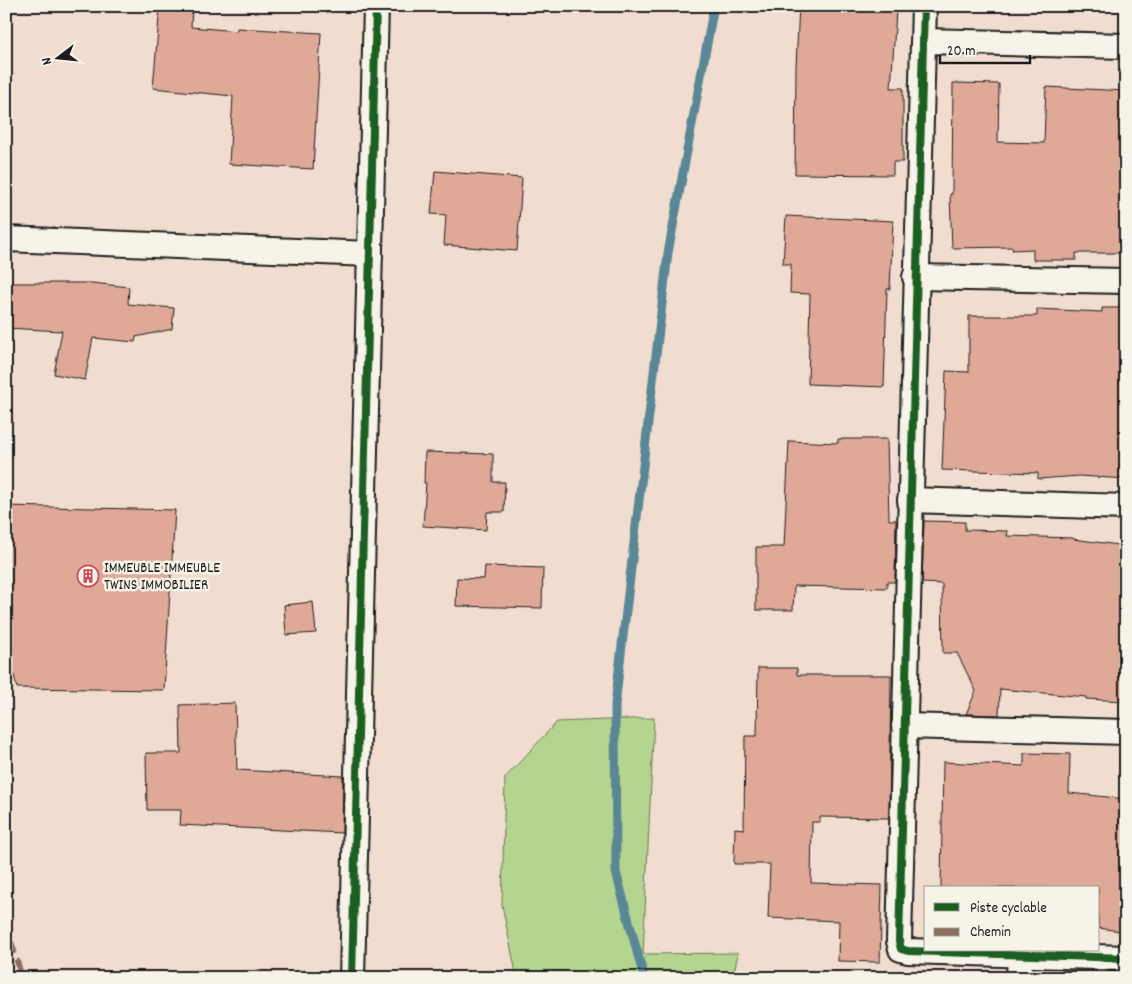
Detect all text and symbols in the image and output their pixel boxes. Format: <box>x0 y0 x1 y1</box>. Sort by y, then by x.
north arrow <box>32 32 82 82</box>
scale bar <box>940 32 1030 64</box>
text: 20 m <box>947 41 975 63</box>
text: N <box>37 55 58 67</box>
place label: IMMEUBLE IMMEUBLE TWINS IMMOBILIER <box>104 558 220 597</box>
building icon: IMMEUBLE IMMEUBLE TWINS IMMOBILIER <box>76 564 100 588</box>
legend <box>924 886 1100 952</box>
text: Piste cyclable <box>970 898 1047 920</box>
text: Chemin <box>970 922 1011 944</box>

